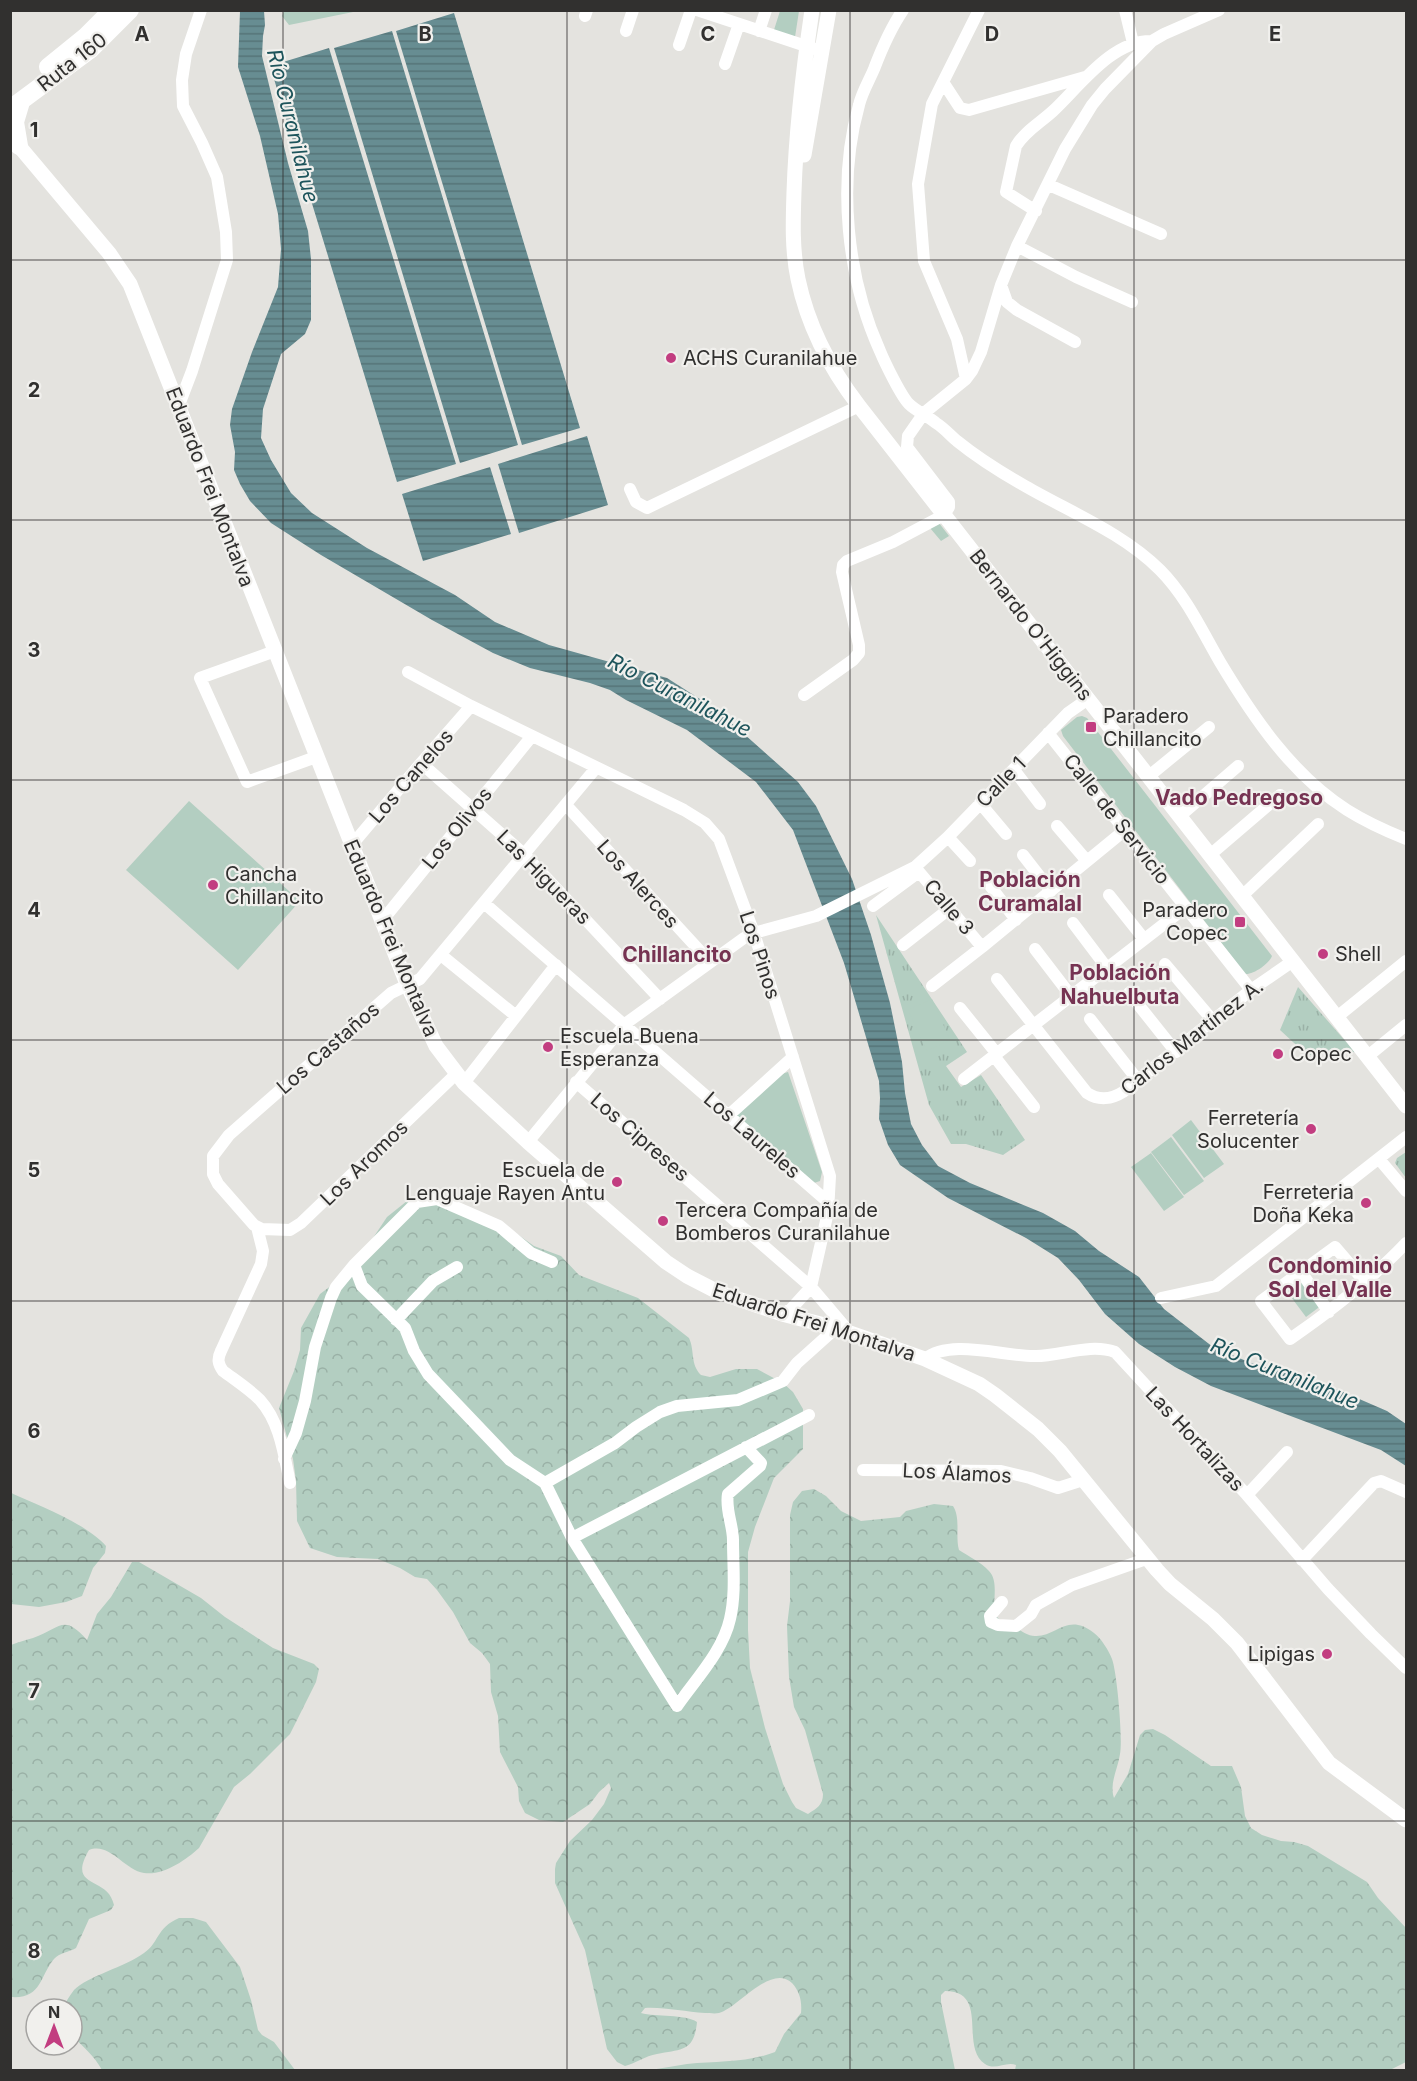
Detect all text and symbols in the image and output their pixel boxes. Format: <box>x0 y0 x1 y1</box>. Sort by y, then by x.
text: A <box>135 22 150 46</box>
text: B <box>418 22 432 46</box>
text: C <box>701 22 715 46</box>
text: D <box>985 22 999 46</box>
text: E <box>1269 22 1281 46</box>
street label: Ruta 160 <box>33 27 111 97</box>
water label: Río Curanilahue <box>262 46 324 206</box>
text: 1 <box>30 118 38 142</box>
place label: ACHS Curanilahue <box>683 346 857 370</box>
marker: ACHS Curanilahue <box>664 351 678 365</box>
text: 2 <box>28 378 40 402</box>
street label: Eduardo Frei Montalva <box>161 384 259 590</box>
street label: Bernardo O'Higgins <box>964 545 1098 705</box>
text: 3 <box>28 638 40 662</box>
water label: Río Curanilahue <box>604 648 756 742</box>
place label: Paradero Chillancito <box>1103 704 1202 751</box>
marker: Paradero Chillancito <box>1084 720 1098 734</box>
street label: Los Canelos <box>364 724 458 828</box>
street label: Calle de Servicio <box>1059 749 1175 889</box>
street label: Calle 1 <box>971 752 1031 812</box>
street label: Los Olivos <box>417 782 497 874</box>
district label: Vado Pedregoso <box>1155 785 1323 810</box>
street label: Las Higueras <box>492 825 596 929</box>
street label: Los Alerces <box>592 835 684 933</box>
street label: Eduardo Frei Montalva <box>339 836 443 1040</box>
place label: Cancha Chillancito <box>225 862 324 909</box>
district label: Población Curamalal <box>978 867 1082 916</box>
street label: Calle 3 <box>919 874 979 940</box>
marker: Cancha Chillancito <box>206 878 220 892</box>
text: 4 <box>27 898 41 922</box>
place label: Paradero Copec <box>1142 898 1228 945</box>
street label: Los Pinos <box>734 908 786 1002</box>
marker: Paradero Copec <box>1233 915 1247 929</box>
district label: Chillancito <box>622 942 732 967</box>
place label: Shell <box>1335 942 1381 966</box>
marker: Shell <box>1316 947 1330 961</box>
district label: Población Nahuelbuta <box>1061 960 1179 1009</box>
street label: Carlos Martínez A. <box>1116 974 1268 1100</box>
street label: Los Castaños <box>272 997 384 1099</box>
place label: Escuela Buena Esperanza <box>560 1024 699 1071</box>
marker: Escuela Buena Esperanza <box>541 1040 555 1054</box>
place label: Copec <box>1290 1042 1352 1066</box>
marker: Copec <box>1271 1047 1285 1061</box>
street label: Los Laureles <box>699 1087 805 1183</box>
street label: Los Cipreses <box>586 1088 694 1186</box>
place label: Ferretería Solucenter <box>1197 1106 1299 1153</box>
street label: Los Aromos <box>315 1115 413 1211</box>
marker: Ferretería Solucenter <box>1304 1122 1318 1136</box>
text: 5 <box>28 1158 40 1182</box>
place label: Escuela de Lenguaje Rayen Antu <box>405 1158 605 1205</box>
marker: Escuela de Lenguaje Rayen Antu <box>610 1175 624 1189</box>
place label: Ferreteria Doña Keka <box>1252 1180 1354 1227</box>
marker: Ferreteria Doña Keka <box>1359 1196 1373 1210</box>
place label: Tercera Compañía de Bomberos Curanilahue <box>675 1198 890 1245</box>
marker: Tercera Compañía de Bomberos Curanilahue <box>656 1214 670 1228</box>
district label: Condominio Sol del Valle <box>1268 1253 1392 1302</box>
street label: Eduardo Frei Montalva <box>709 1278 919 1366</box>
water label: Río Curanilahue <box>1207 1332 1363 1414</box>
street label: Las Hortalizas <box>1141 1382 1249 1496</box>
text: 6 <box>28 1419 41 1443</box>
street label: Los Álamos <box>902 1457 1012 1488</box>
place label: Lipigas <box>1248 1642 1315 1666</box>
marker: Lipigas <box>1320 1647 1334 1661</box>
text: 7 <box>28 1679 40 1703</box>
text: 8 <box>27 1939 41 1963</box>
north arrow <box>24 1997 84 2057</box>
text: N <box>48 2002 60 2022</box>

